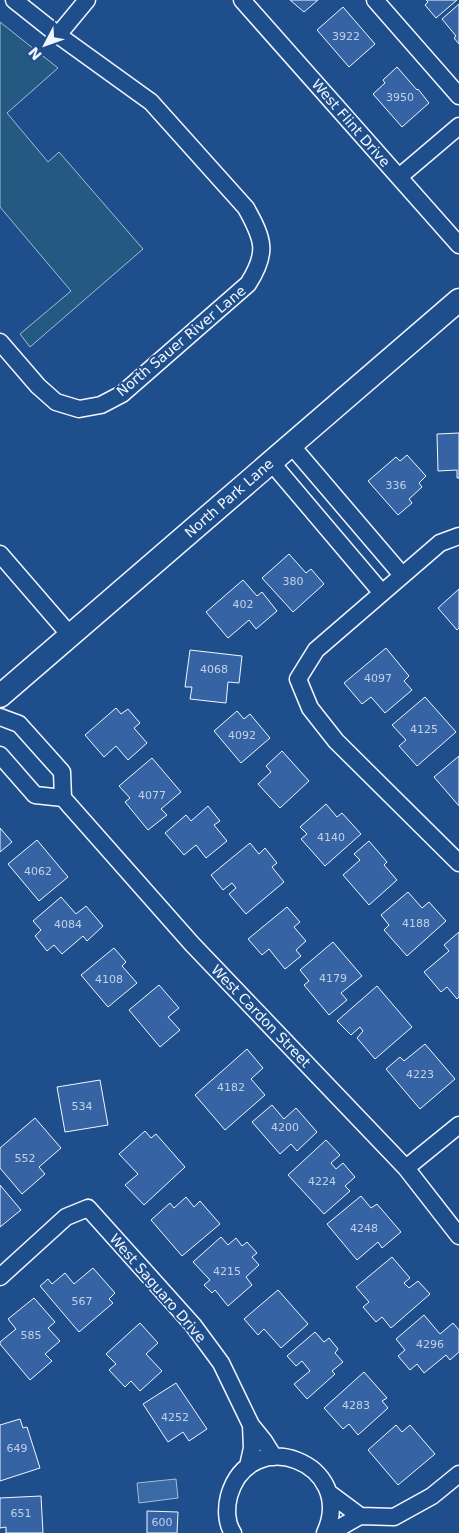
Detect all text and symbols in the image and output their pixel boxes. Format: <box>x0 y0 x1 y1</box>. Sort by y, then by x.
north arrow <box>20 20 70 70</box>
house number: 3922 <box>332 30 360 43</box>
text: N <box>25 44 45 63</box>
street label: West Flint Drive <box>309 76 393 170</box>
house number: 3950 <box>386 91 414 104</box>
street label: North Sauer River Lane <box>113 282 249 400</box>
street label: North Park Lane <box>181 455 277 541</box>
house number: 336 <box>386 479 407 492</box>
house number: 380 <box>283 575 304 588</box>
house number: 402 <box>233 598 254 611</box>
house number: 4068 <box>200 663 228 676</box>
house number: 4097 <box>364 672 392 685</box>
house number: 4125 <box>410 723 438 736</box>
house number: 4092 <box>228 729 256 742</box>
house number: 4077 <box>138 789 166 802</box>
house number: 4140 <box>317 831 345 844</box>
house number: 4062 <box>24 865 52 878</box>
house number: 4188 <box>402 917 430 930</box>
house number: 4084 <box>54 918 82 931</box>
street label: West Cardon Street <box>208 962 314 1071</box>
house number: 4179 <box>319 972 347 985</box>
house number: 4108 <box>95 973 123 986</box>
house number: 4223 <box>406 1068 434 1081</box>
house number: 4182 <box>217 1081 245 1094</box>
house number: 534 <box>72 1100 93 1113</box>
house number: 4200 <box>271 1121 299 1134</box>
house number: 552 <box>15 1152 36 1165</box>
house number: 4224 <box>308 1175 336 1188</box>
house number: 4248 <box>350 1222 378 1235</box>
street label: West Saguaro Drive <box>107 1230 209 1346</box>
house number: 4215 <box>213 1265 241 1278</box>
house number: 567 <box>72 1295 93 1308</box>
house number: 585 <box>21 1329 42 1342</box>
house number: 4296 <box>416 1338 444 1351</box>
house number: 4283 <box>342 1399 370 1412</box>
house number: 4252 <box>161 1411 189 1424</box>
house number: 649 <box>7 1442 28 1455</box>
house number: 651 <box>11 1507 32 1520</box>
house number: 600 <box>152 1516 173 1529</box>

